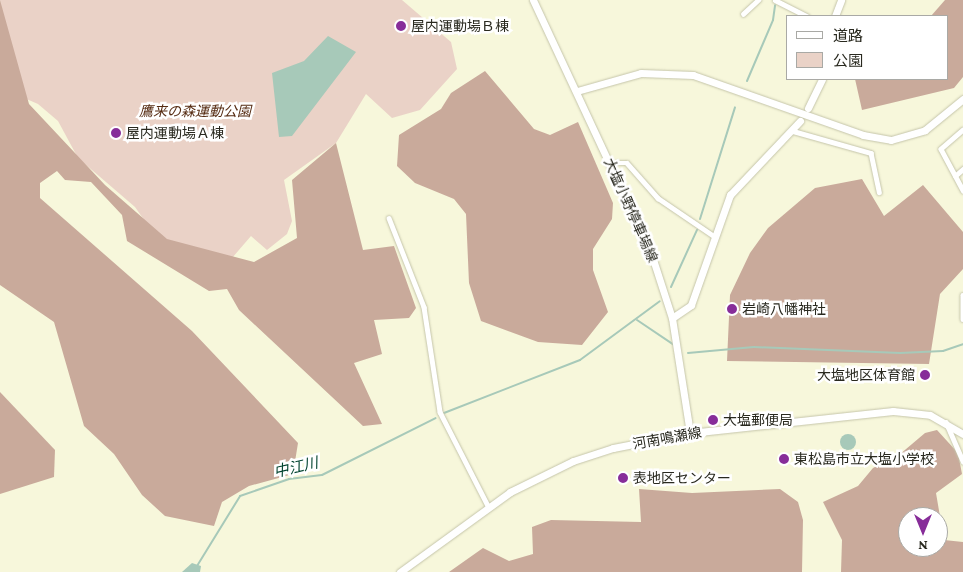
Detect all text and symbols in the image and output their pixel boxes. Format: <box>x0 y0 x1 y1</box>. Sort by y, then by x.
legend <box>786 15 948 80</box>
place label: 屋内運動場Ｂ棟 <box>411 18 509 34</box>
marker: 屋内運動場Ｂ棟 <box>395 20 407 32</box>
text: 道路 <box>833 28 863 44</box>
text: 公園 <box>833 53 863 69</box>
park label: 鷹来の森運動公園 <box>139 103 251 119</box>
place label: 屋内運動場Ａ棟 <box>126 125 224 141</box>
marker: 屋内運動場Ａ棟 <box>110 127 122 139</box>
street label: 大塩小野停車場線 <box>601 155 661 265</box>
place label: 岩崎八幡神社 <box>742 301 826 317</box>
marker: 岩崎八幡神社 <box>726 303 738 315</box>
place label: 大塩地区体育館 <box>817 367 915 383</box>
marker: 大塩地区体育館 <box>919 369 931 381</box>
place label: 大塩郵便局 <box>723 412 793 428</box>
marker: 大塩郵便局 <box>707 414 719 426</box>
street label: 河南鳴瀬線 <box>631 424 703 452</box>
place label: 東松島市立大塩小学校 <box>794 451 934 467</box>
marker: 東松島市立大塩小学校 <box>778 453 790 465</box>
water label: 中江川 <box>272 454 320 482</box>
place label: 表地区センター <box>633 470 731 486</box>
marker: 表地区センター <box>617 472 629 484</box>
north arrow <box>898 507 948 557</box>
text: N <box>918 538 928 554</box>

